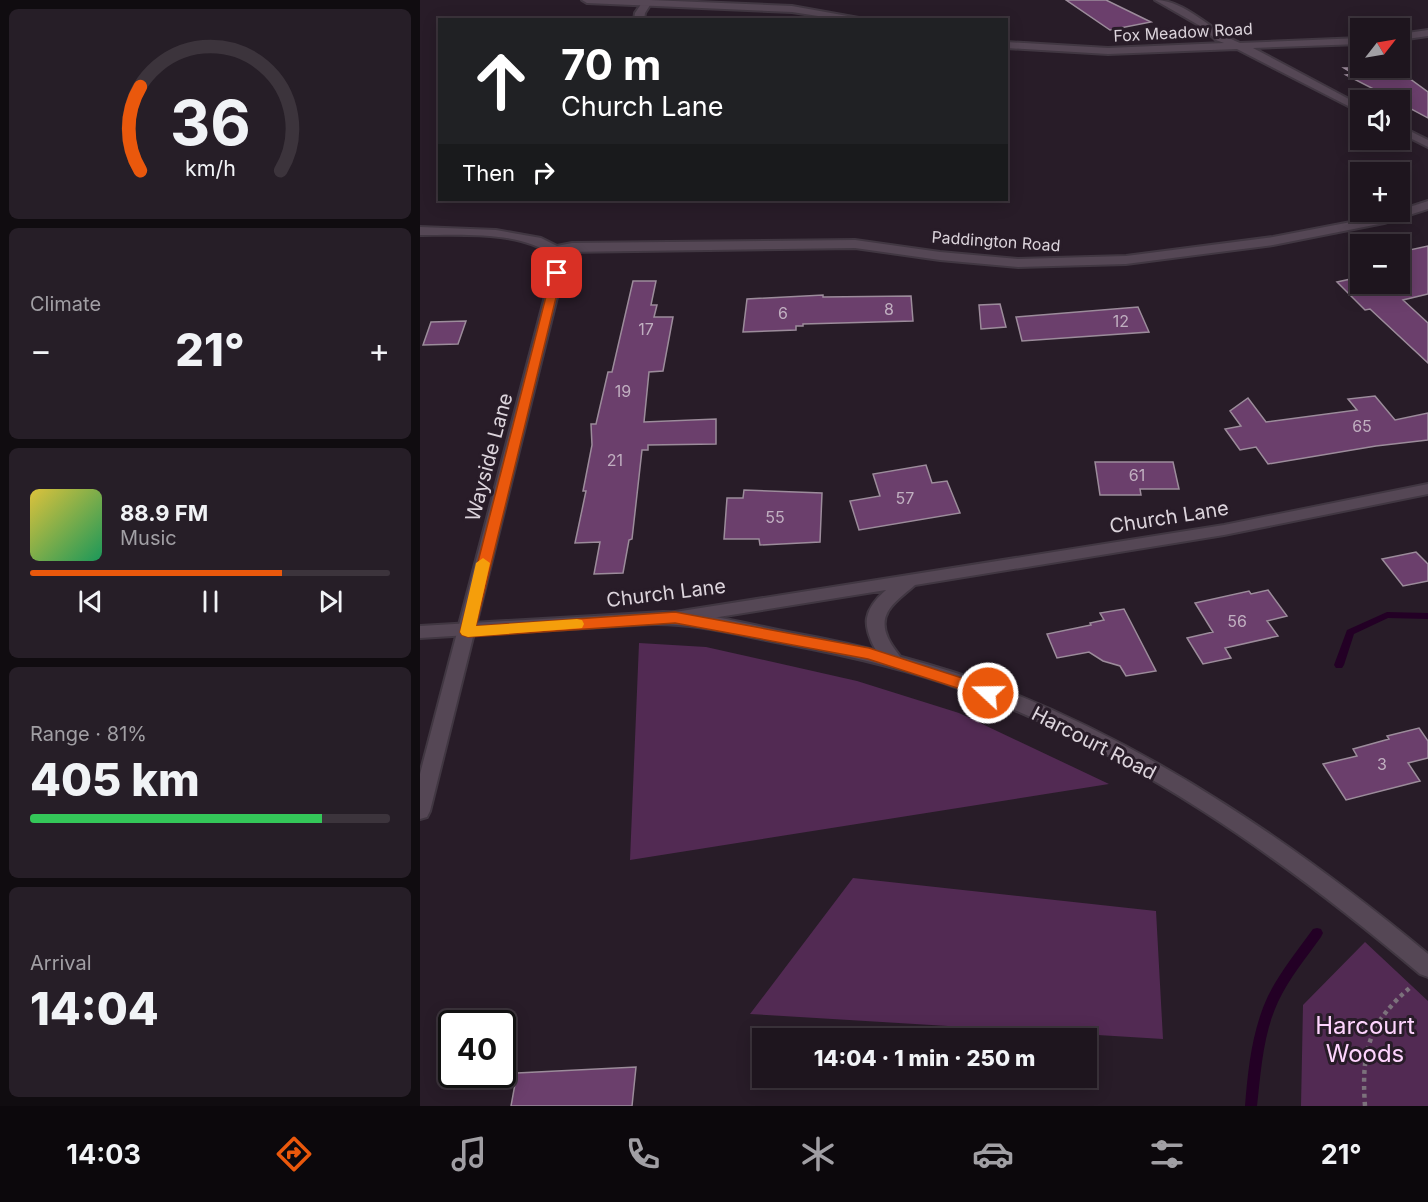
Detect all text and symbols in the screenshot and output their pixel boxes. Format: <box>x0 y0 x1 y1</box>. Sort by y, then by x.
street label: Fox Meadow Road <box>1113 18 1253 46</box>
north arrow <box>1350 18 1410 78</box>
map controls <box>1350 18 1410 294</box>
text: 70 m <box>561 39 661 90</box>
icon: ahead <box>462 42 540 120</box>
text: 36 <box>170 85 250 160</box>
text: Church Lane <box>561 90 723 123</box>
button: sound <box>1350 90 1410 150</box>
text: km/h <box>185 156 235 182</box>
icon: right <box>527 156 560 189</box>
text: Then <box>462 160 515 186</box>
button: + <box>1350 162 1410 222</box>
street label: Paddington Road <box>931 227 1061 255</box>
button: − <box>1350 234 1410 294</box>
pin <box>531 247 582 298</box>
icon: arrive <box>540 256 573 289</box>
text: Climate <box>30 292 101 316</box>
house number: 8 <box>884 299 894 319</box>
house number: 6 <box>778 303 788 323</box>
house number: 12 <box>1113 311 1129 331</box>
house number: 17 <box>638 319 654 339</box>
text: 21° <box>175 322 245 377</box>
text: − <box>30 330 52 370</box>
text: + <box>368 330 390 370</box>
house number: 19 <box>615 381 631 401</box>
street label: Wayside Lane <box>460 390 518 524</box>
house number: 65 <box>1352 416 1372 436</box>
house number: 21 <box>607 450 623 470</box>
house number: 61 <box>1129 465 1145 485</box>
house number: 57 <box>896 488 914 508</box>
street label: Church Lane <box>1108 496 1230 538</box>
text: 88.9 FM <box>120 500 208 526</box>
house number: 55 <box>765 507 785 527</box>
text: Music <box>120 526 177 550</box>
street label: Church Lane <box>605 574 727 612</box>
icon: previous <box>74 585 107 618</box>
icon: pause <box>194 585 227 618</box>
icon: next <box>314 585 347 618</box>
house number: 56 <box>1227 611 1247 631</box>
position arrow <box>956 661 1020 725</box>
street label: Harcourt Road <box>1028 701 1160 785</box>
text: Range · 81% <box>30 722 147 746</box>
text: 405 km <box>30 752 200 807</box>
house number: 3 <box>1377 754 1387 774</box>
text: Arrival <box>30 951 92 975</box>
text: 14:04 <box>30 981 159 1036</box>
speed limit sign: 40 <box>438 1010 516 1088</box>
park label: Harcourt Woods <box>1315 1011 1415 1068</box>
text: 14:04 · 1 min · 250 m <box>814 1045 1035 1071</box>
icon: directions <box>273 1133 315 1175</box>
icon: music <box>448 1133 490 1175</box>
icon: phone <box>622 1133 664 1175</box>
icon: climate <box>797 1133 839 1175</box>
icon: car <box>972 1133 1014 1175</box>
icon: filters <box>1146 1133 1188 1175</box>
text: 14:03 <box>66 1138 141 1171</box>
text: 21° <box>1321 1138 1362 1171</box>

